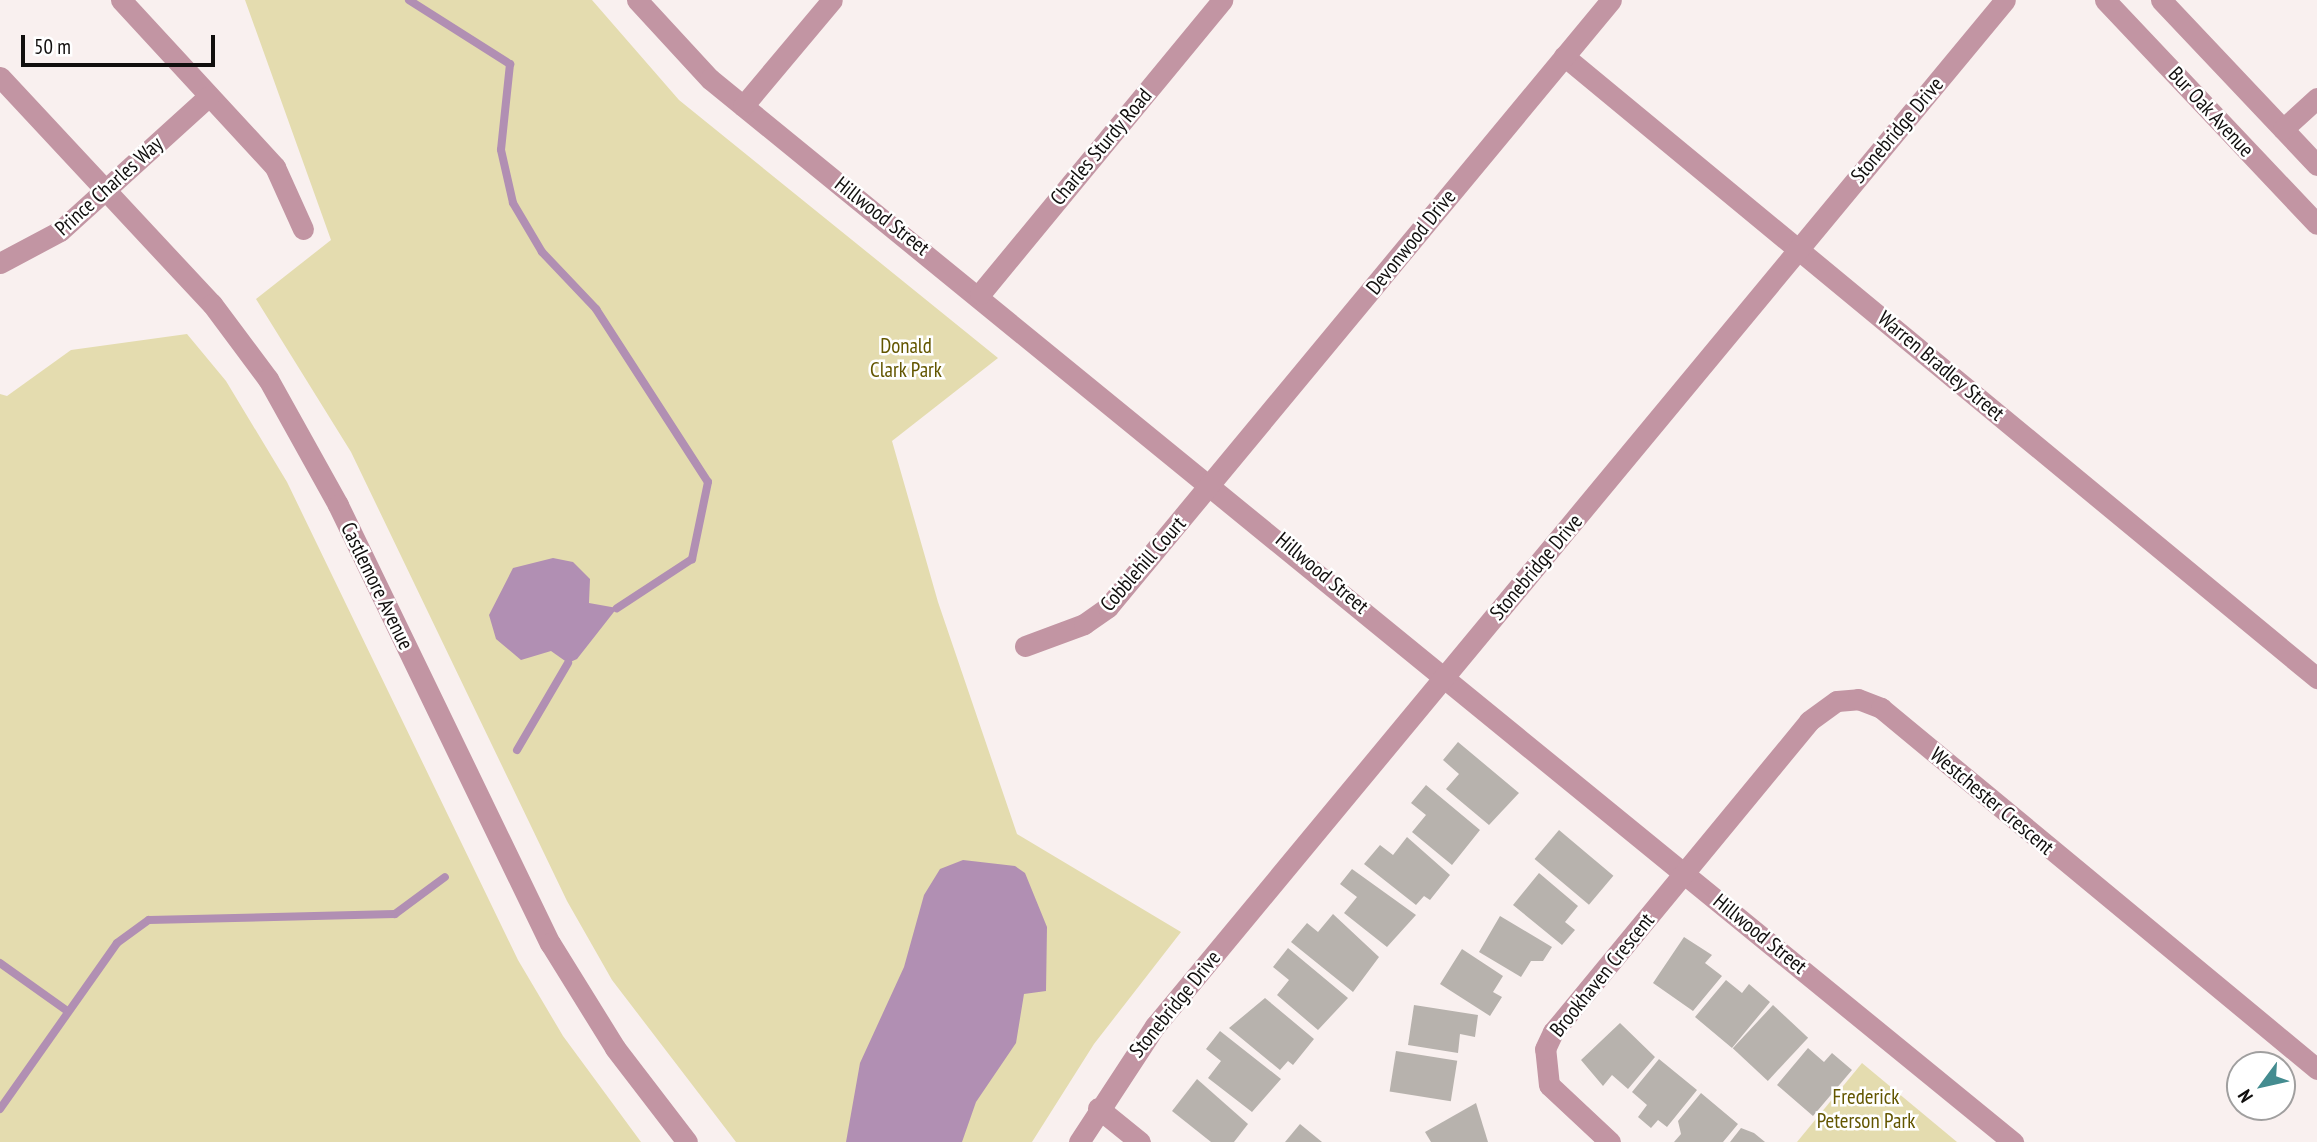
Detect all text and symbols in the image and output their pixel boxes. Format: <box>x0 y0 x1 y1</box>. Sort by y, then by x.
scale bar <box>24 21 219 65</box>
text: 50 m <box>34 33 71 60</box>
street label: Bur Oak Avenue <box>2163 61 2259 163</box>
street label: Stonebridge Drive <box>1845 72 1949 188</box>
street label: Charles Sturdy Road <box>1045 83 1157 211</box>
street label: Prince Charles Way <box>50 131 168 241</box>
street label: Hillwood Street <box>830 171 934 261</box>
street label: Devonwood Drive <box>1361 184 1461 300</box>
street label: Warren Bradley Street <box>1872 306 2010 426</box>
park label: Donald Clark Park <box>870 333 942 383</box>
street label: Stonebridge Drive <box>1484 509 1588 625</box>
street label: Cobblehill Court <box>1095 512 1191 616</box>
street label: Castlemore Avenue <box>335 518 419 654</box>
street label: Hillwood Street <box>1271 527 1373 619</box>
street label: Westchester Crescent <box>1925 742 2059 860</box>
street label: Hillwood Street <box>1708 889 1812 979</box>
street label: Brookhaven Crescent <box>1544 908 1660 1042</box>
street label: Stonebridge Drive <box>1124 945 1226 1063</box>
north arrow <box>2226 1051 2296 1121</box>
park label: Frederick Peterson Park <box>1817 1084 1915 1134</box>
text: N <box>2232 1086 2258 1107</box>

